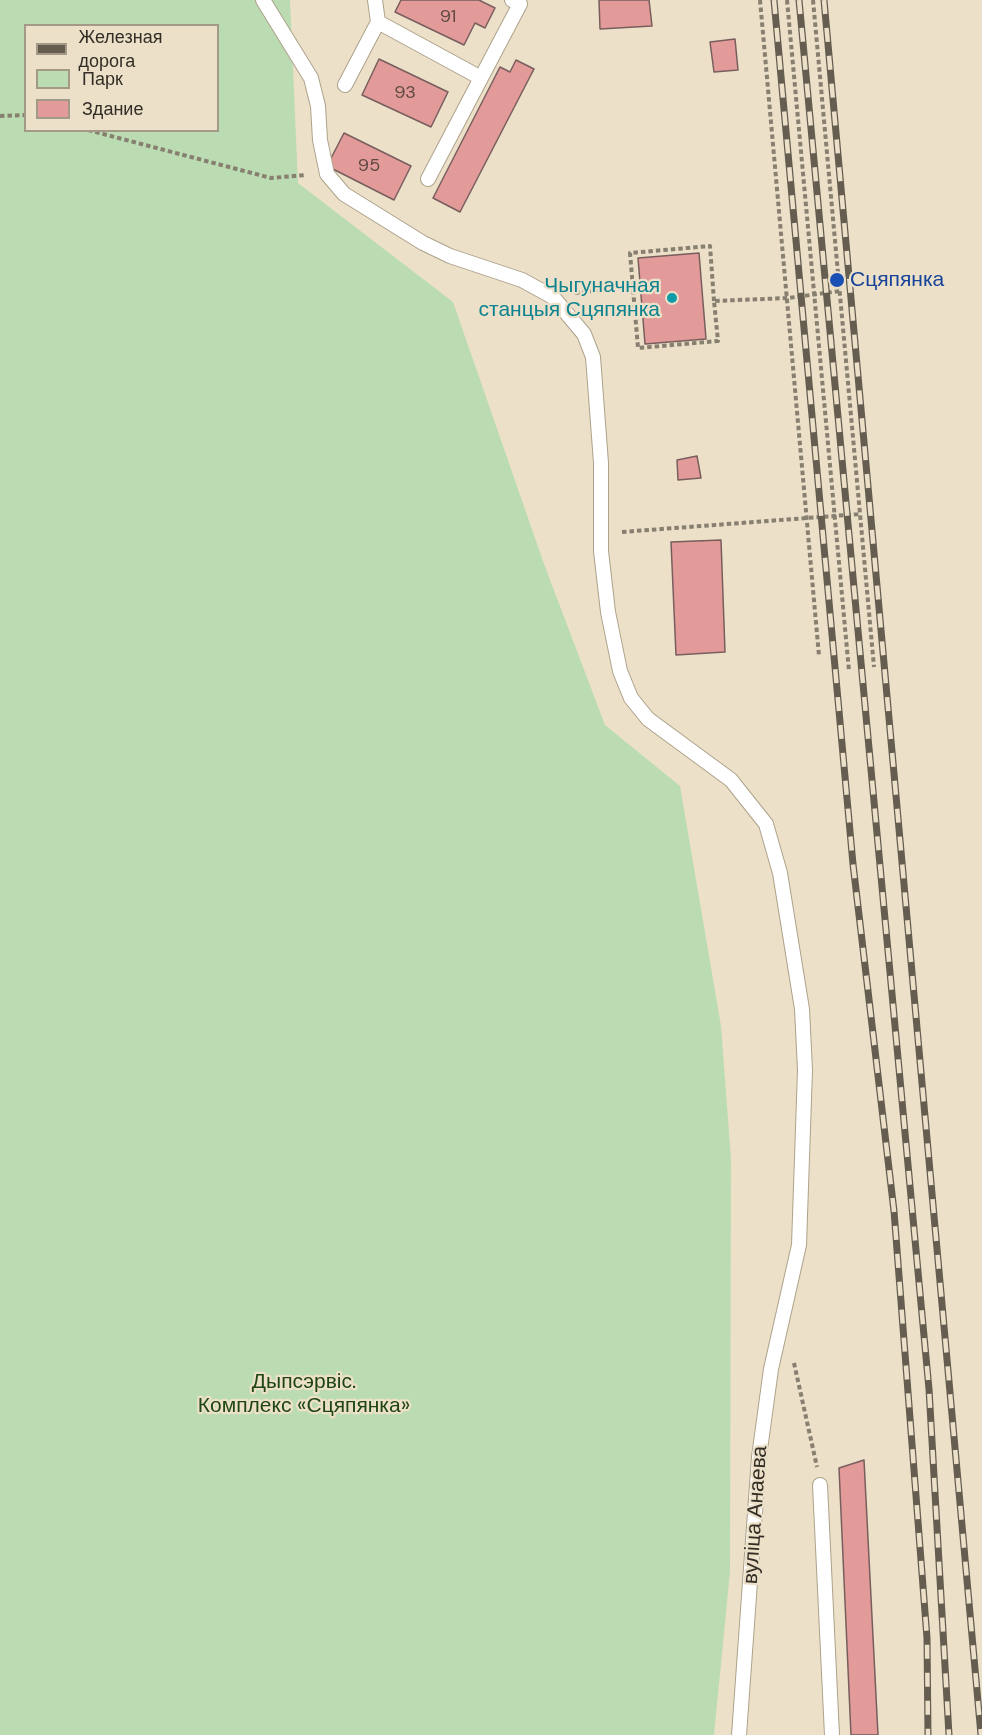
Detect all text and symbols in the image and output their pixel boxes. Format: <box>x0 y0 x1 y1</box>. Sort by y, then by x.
house number: 91 <box>440 6 456 28</box>
legend <box>24 24 219 132</box>
text: Железная дорога <box>79 25 162 73</box>
text: Парк <box>82 67 123 91</box>
house number: 93 <box>394 82 416 104</box>
text: Здание <box>82 97 143 121</box>
house number: 95 <box>358 155 380 177</box>
place label: Сцяпянка <box>850 267 944 293</box>
marker: Сцяпянка <box>828 271 846 289</box>
place label: Чыгуначная станцыя Сцяпянка <box>479 273 660 323</box>
marker: Чыгуначная станцыя Сцяпянка <box>665 291 679 305</box>
park label: Дыпсэрвіс. Комплекс «Сцяпянка» <box>198 1369 410 1419</box>
street label: вуліца Анаева <box>739 1445 773 1585</box>

